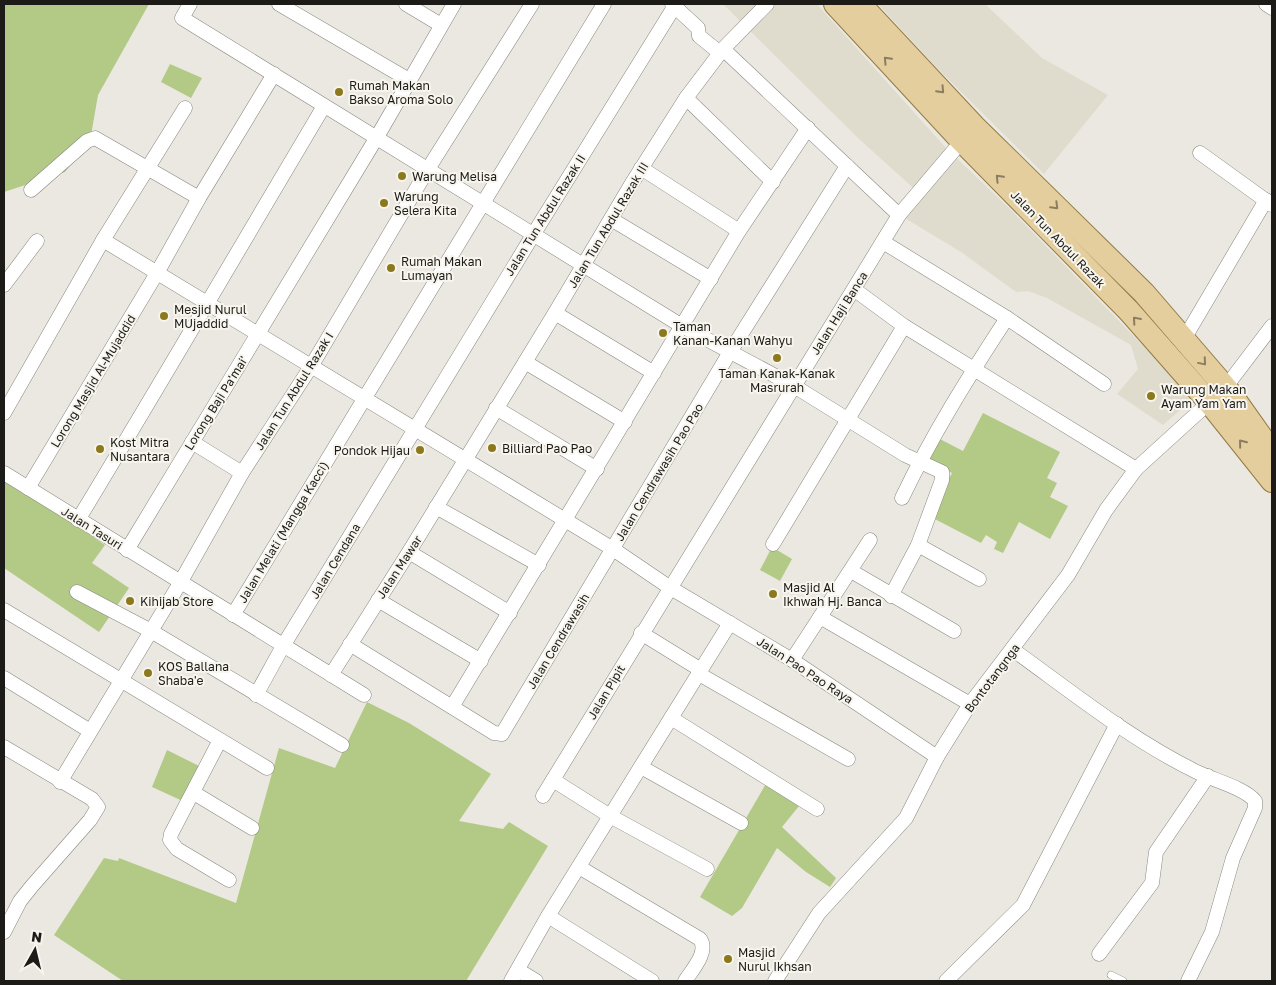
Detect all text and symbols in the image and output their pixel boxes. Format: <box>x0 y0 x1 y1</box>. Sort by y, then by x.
one-way arrow <box>884 57 893 66</box>
place label: Rumah Makan Bakso Aroma Solo <box>349 78 453 107</box>
one-way arrow <box>935 85 944 94</box>
marker: Rumah Makan Bakso Aroma Solo <box>333 86 345 98</box>
street label: Jalan Tun Abdul Razak II <box>501 151 589 279</box>
street label: Jalan Tun Abdul Razak III <box>564 159 652 291</box>
place label: Warung Melisa <box>412 169 497 184</box>
marker: Warung Melisa <box>396 170 408 182</box>
one-way arrow <box>995 175 1004 184</box>
street label: Jalan Tun Abdul Razak <box>1008 187 1109 291</box>
place label: Warung Selera Kita <box>394 189 457 218</box>
marker: Warung Selera Kita <box>378 197 390 209</box>
one-way arrow <box>1049 200 1058 209</box>
place label: Rumah Makan Lumayan <box>401 254 482 283</box>
marker: Rumah Makan Lumayan <box>385 262 397 274</box>
street label: Jalan Haji Banca <box>807 269 871 357</box>
place label: Mesjid Nurul MUjaddid <box>174 302 247 331</box>
marker: Mesjid Nurul MUjaddid <box>158 310 170 322</box>
street label: Lorong Masjid Al-Mujaddid <box>47 312 139 450</box>
one-way arrow <box>1133 316 1142 325</box>
place label: Taman Kanan-Kanan Wahyu <box>673 319 792 348</box>
marker: Taman Kanan-Kanan Wahyu <box>657 327 669 339</box>
street label: Jalan Tun Abdul Razak I <box>251 329 337 453</box>
marker: Taman Kanak-Kanak Masrurah <box>771 352 783 364</box>
street label: Lorong Baji Pa'mai' <box>181 353 251 453</box>
one-way arrow <box>1197 356 1206 365</box>
place label: Taman Kanak-Kanak Masrurah <box>719 366 836 395</box>
place label: Warung Makan Ayam Yam Yam <box>1161 382 1246 411</box>
marker: Warung Makan Ayam Yam Yam <box>1145 390 1157 402</box>
street label: Jalan Cendrawasih Pao Pao <box>612 400 706 544</box>
place label: Kost Mitra Nusantara <box>110 435 170 464</box>
one-way arrow <box>1239 440 1247 449</box>
place label: Billiard Pao Pao <box>502 441 592 456</box>
marker: Billiard Pao Pao <box>486 442 498 454</box>
marker: Kost Mitra Nusantara <box>94 443 106 455</box>
place label: Pondok Hijau <box>334 443 410 458</box>
marker: Pondok Hijau <box>414 444 426 456</box>
street label: Jalan Melati (Mangga Kacci) <box>235 458 331 606</box>
street label: Jalan Tasuri <box>59 503 125 553</box>
street label: Jalan Cendana <box>307 521 363 601</box>
street label: Jalan Mawar <box>373 532 425 601</box>
place label: Masjid Al Ikhwah Hj. Banca <box>783 580 882 609</box>
marker: Masjid Al Ikhwah Hj. Banca <box>767 588 779 600</box>
street label: Jalan Cendrawasih <box>524 591 592 691</box>
place label: Kihijab Store <box>140 594 213 609</box>
marker: Kihijab Store <box>124 595 136 607</box>
street label: Jalan Pao Pao Raya <box>754 633 856 707</box>
street label: Bontotangnga <box>961 641 1023 715</box>
place label: KOS Ballana Shaba'e <box>158 659 229 688</box>
street label: Jalan Pipit <box>584 662 628 722</box>
marker: KOS Ballana Shaba'e <box>142 667 154 679</box>
north arrow <box>10 925 60 975</box>
text: N <box>30 927 43 946</box>
place label: Masjid Nurul Ikhsan <box>738 945 812 974</box>
marker: Masjid Nurul Ikhsan <box>722 953 734 965</box>

